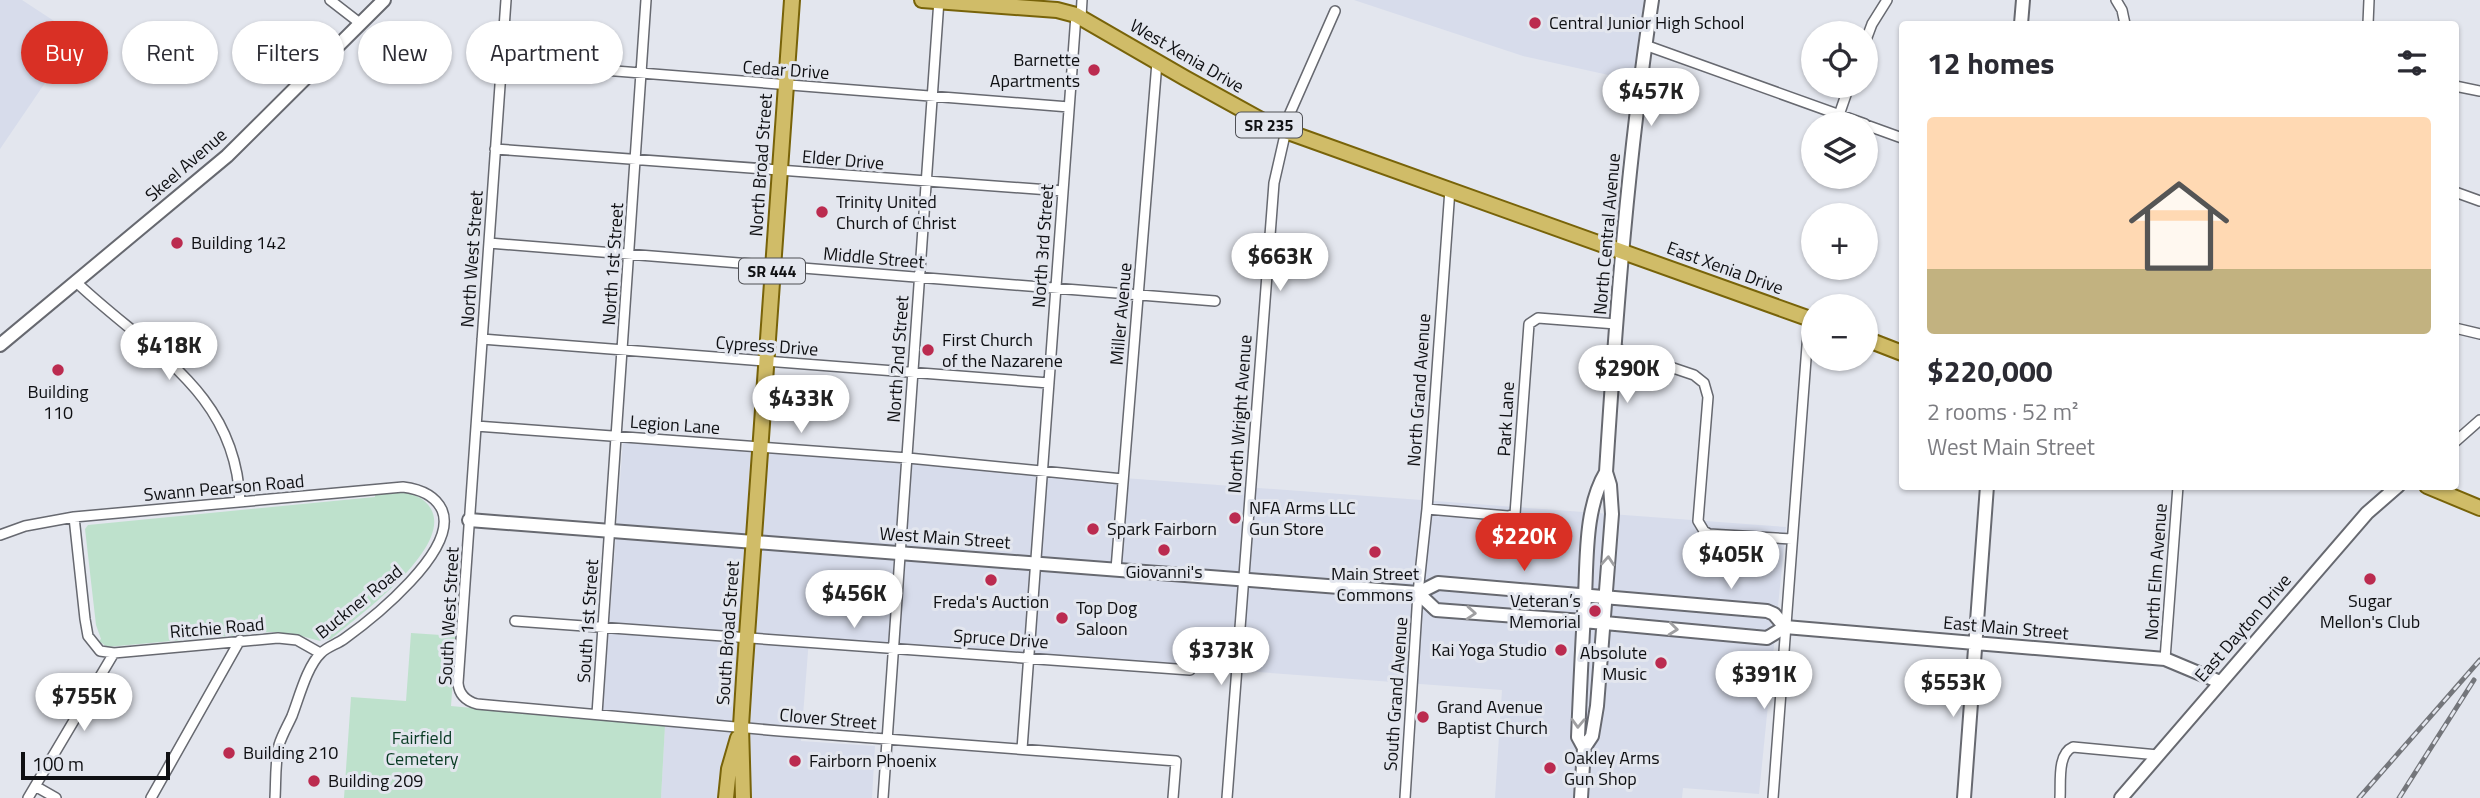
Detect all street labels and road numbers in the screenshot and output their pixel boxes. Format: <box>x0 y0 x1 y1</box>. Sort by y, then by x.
street label: West Xenia Drive <box>1125 12 1249 99</box>
street label: Cedar Drive <box>742 53 830 86</box>
street label: North Broad Street <box>742 92 779 237</box>
road number: SR 235 <box>1236 113 1302 138</box>
street label: Skeel Avenue <box>139 121 233 208</box>
street label: Elder Drive <box>801 142 885 177</box>
street label: North Central Avenue <box>1586 152 1627 316</box>
street label: North 3rd Street <box>1025 183 1060 309</box>
street label: North West Street <box>453 189 490 328</box>
street label: North 1st Street <box>595 201 630 326</box>
street label: East Xenia Drive <box>1663 234 1787 301</box>
street label: Middle Street <box>822 240 927 275</box>
road number: SR 444 <box>739 258 805 284</box>
street label: Miller Avenue <box>1103 261 1138 366</box>
street label: North 2nd Street <box>880 294 915 423</box>
street label: North Grand Avenue <box>1400 312 1437 467</box>
street label: Cypress Drive <box>715 328 819 363</box>
street label: North Wright Avenue <box>1220 334 1259 494</box>
street label: Park Lane <box>1490 381 1521 457</box>
street label: Legion Lane <box>629 408 721 441</box>
street label: Swann Pearson Road <box>143 467 305 508</box>
street label: North Elm Avenue <box>2137 503 2174 641</box>
street label: West Main Street <box>879 519 1012 556</box>
street label: South West Street <box>431 545 466 686</box>
street label: Buckner Road <box>309 558 408 645</box>
street label: South 1st Street <box>570 558 605 684</box>
street label: South Broad Street <box>709 559 746 706</box>
street label: East Dayton Drive <box>2188 568 2297 688</box>
street label: East Main Street <box>1942 609 2071 646</box>
street label: Ritchie Road <box>169 610 265 645</box>
street label: South Grand Avenue <box>1377 616 1414 772</box>
street label: Spruce Drive <box>953 622 1049 655</box>
street label: Clover Street <box>778 701 878 736</box>

